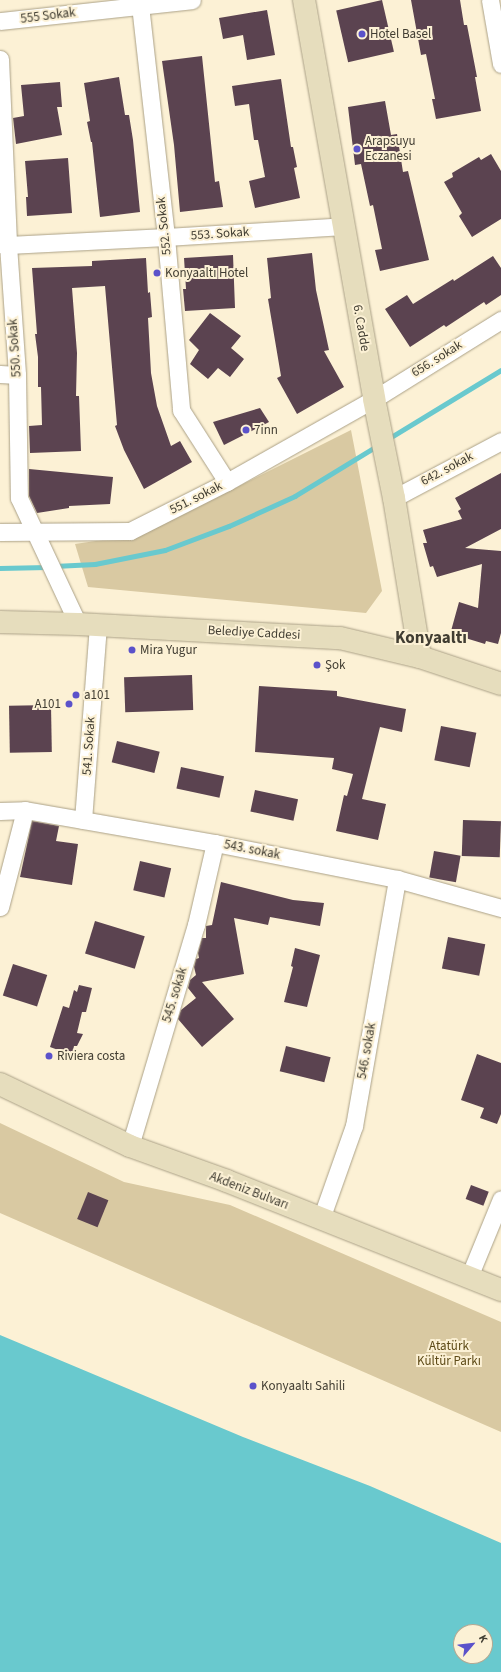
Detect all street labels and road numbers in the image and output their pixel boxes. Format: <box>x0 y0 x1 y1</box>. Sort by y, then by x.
street label: 555 Sokak <box>20 5 76 27</box>
street label: 552. Sokak <box>153 196 175 256</box>
street label: 553. Sokak <box>190 224 250 244</box>
street label: 6. Cadde <box>349 303 373 353</box>
street label: 550. Sokak <box>5 318 25 378</box>
street label: 656. sokak <box>409 337 465 381</box>
street label: 642. sokak <box>418 449 476 489</box>
street label: 551. sokak <box>167 478 225 518</box>
street label: Belediye Caddesi <box>207 623 301 643</box>
street label: 541. Sokak <box>79 716 99 776</box>
street label: 543. sokak <box>223 837 281 863</box>
street label: 545. sokak <box>159 965 191 1025</box>
street label: 546. sokak <box>354 1022 380 1080</box>
street label: Akdeniz Bulvarı <box>207 1169 291 1213</box>

